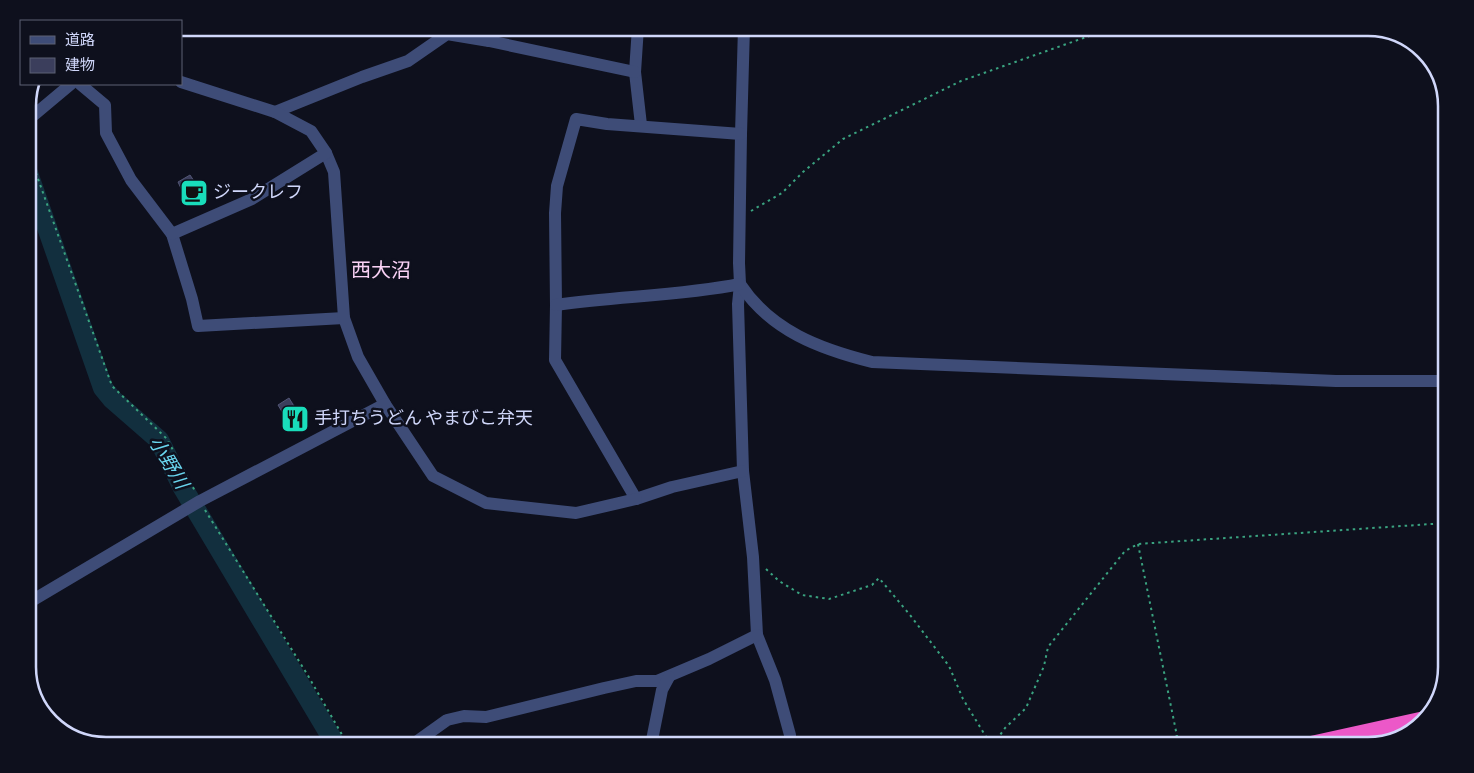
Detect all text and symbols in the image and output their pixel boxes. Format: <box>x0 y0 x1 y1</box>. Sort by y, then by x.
legend <box>20 20 182 85</box>
text: 道路 <box>65 32 95 48</box>
text: 建物 <box>65 57 95 73</box>
cafe icon: ジークレフ <box>179 178 209 208</box>
place label: ジークレフ <box>213 183 303 202</box>
district label: 西大沼 <box>351 260 411 281</box>
restaurant icon: 手打ちうどん やまびこ弁天 <box>280 404 310 434</box>
place label: 手打ちうどん やまびこ弁天 <box>314 408 533 428</box>
water label: 小野川 <box>145 433 193 494</box>

